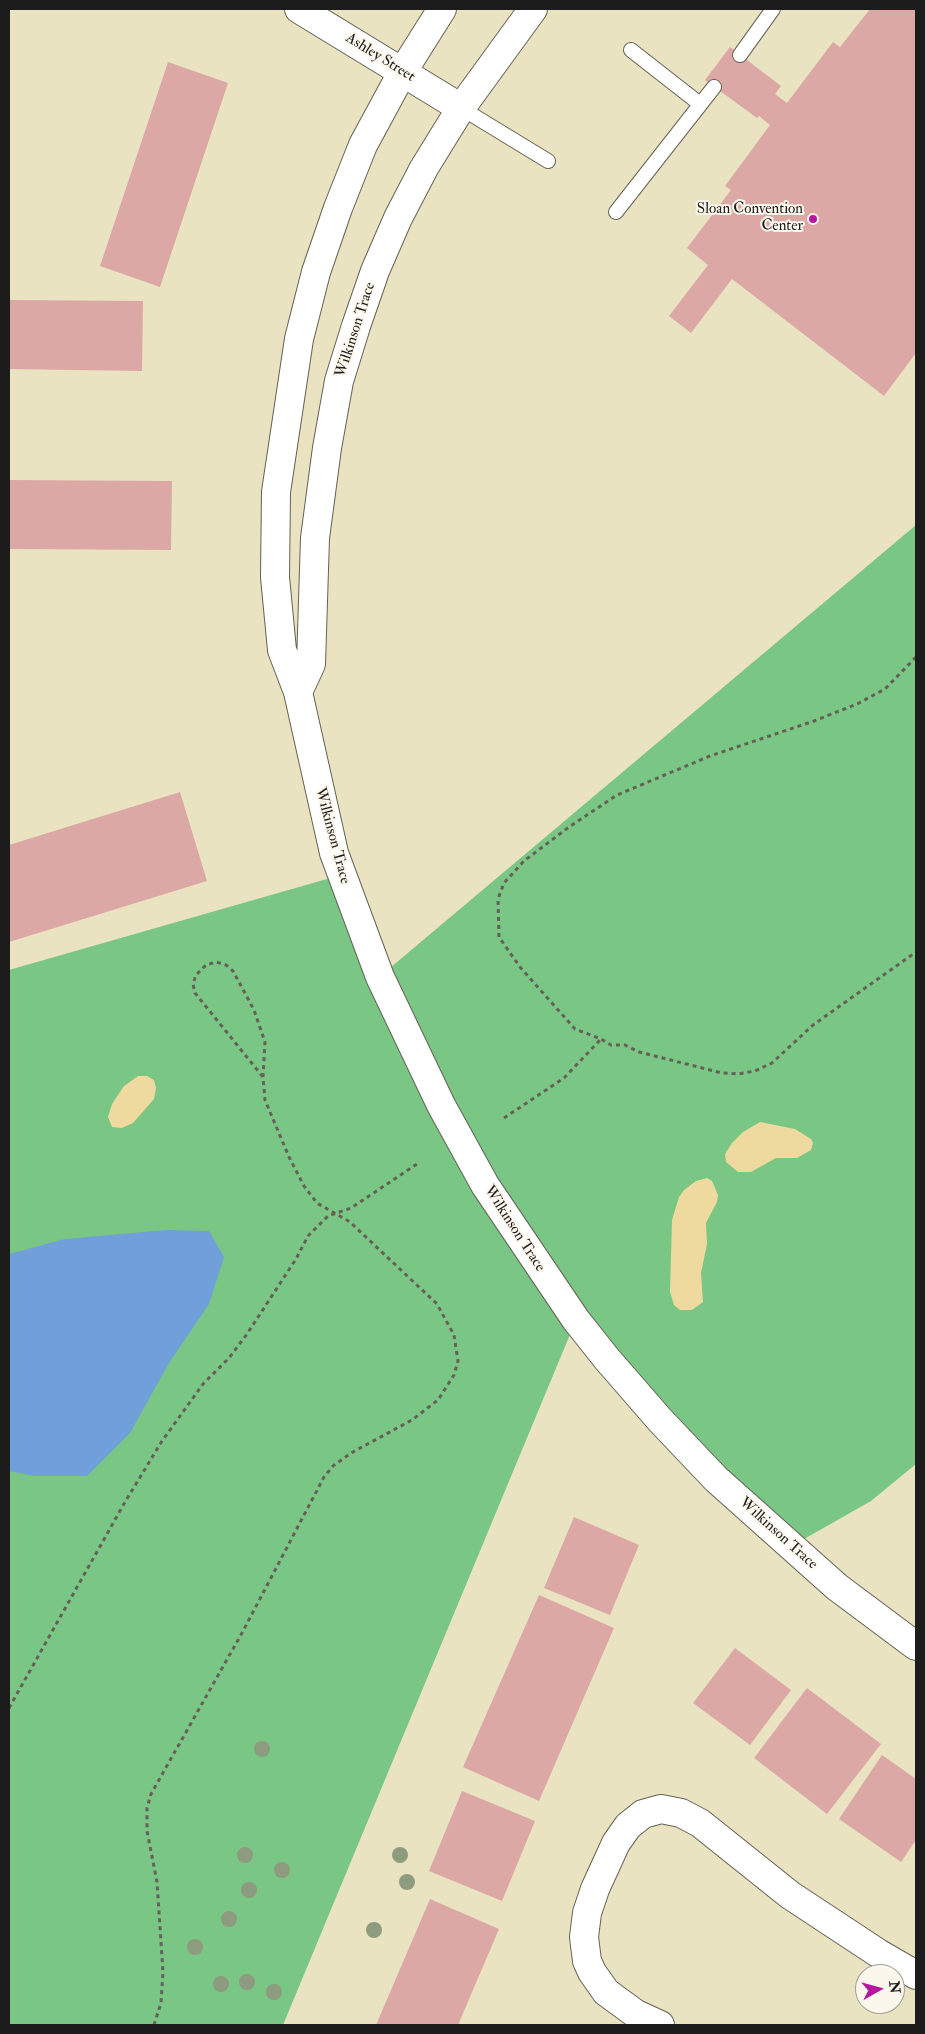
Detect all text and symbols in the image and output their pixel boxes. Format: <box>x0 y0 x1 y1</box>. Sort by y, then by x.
street label: Ashley Street <box>342 30 418 86</box>
place label: Sloan Convention Center <box>697 201 803 236</box>
marker: Sloan Convention Center <box>807 213 819 225</box>
street label: Wilkinson Trace <box>332 280 380 380</box>
street label: Wilkinson Trace <box>311 786 353 886</box>
street label: Wilkinson Trace <box>480 1183 548 1275</box>
street label: Wilkinson Trace <box>735 1494 821 1574</box>
north arrow <box>855 1964 905 2014</box>
text: N <box>885 1980 904 1994</box>

